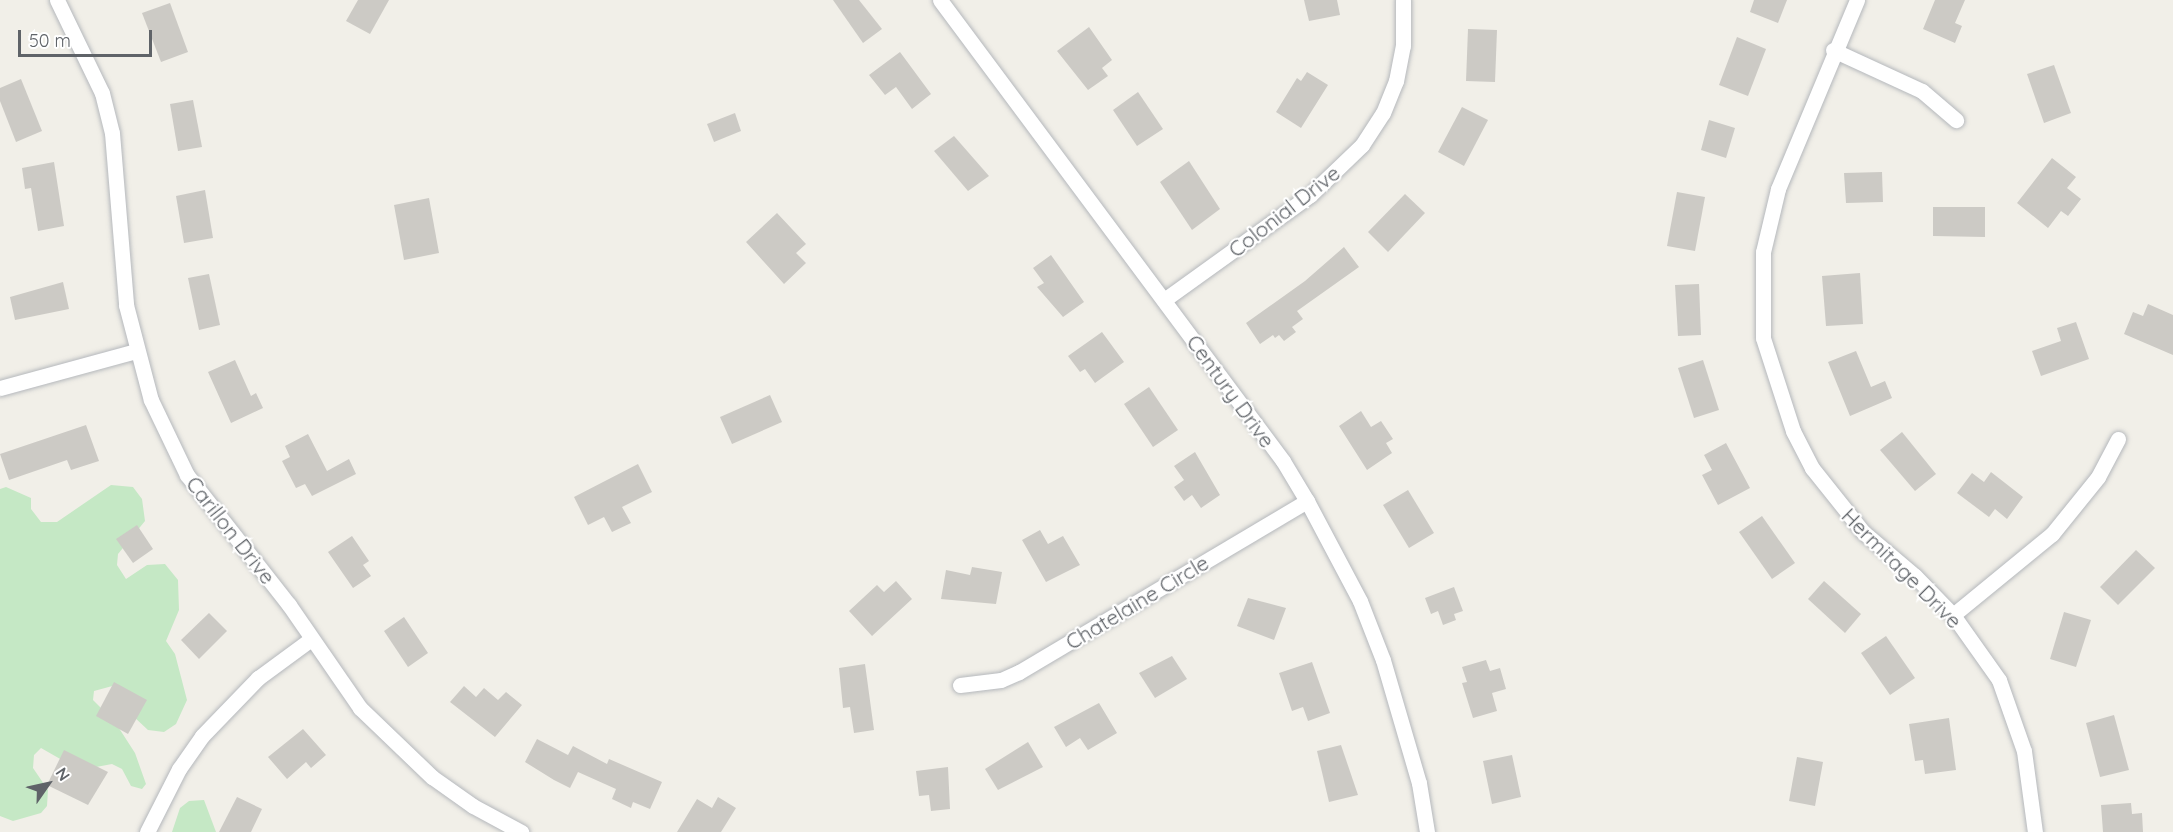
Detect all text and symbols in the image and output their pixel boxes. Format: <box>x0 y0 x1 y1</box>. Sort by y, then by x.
scale bar <box>21 18 154 56</box>
text: 50 m <box>29 29 71 52</box>
street label: Colonial Drive <box>1223 160 1345 262</box>
street label: Century Drive <box>1182 330 1280 452</box>
street label: Carillon Drive <box>181 471 281 589</box>
street label: Hermitage Drive <box>1837 503 1967 633</box>
street label: Chatelaine Circle <box>1061 549 1213 655</box>
north arrow <box>18 754 78 814</box>
text: N <box>51 763 74 784</box>

